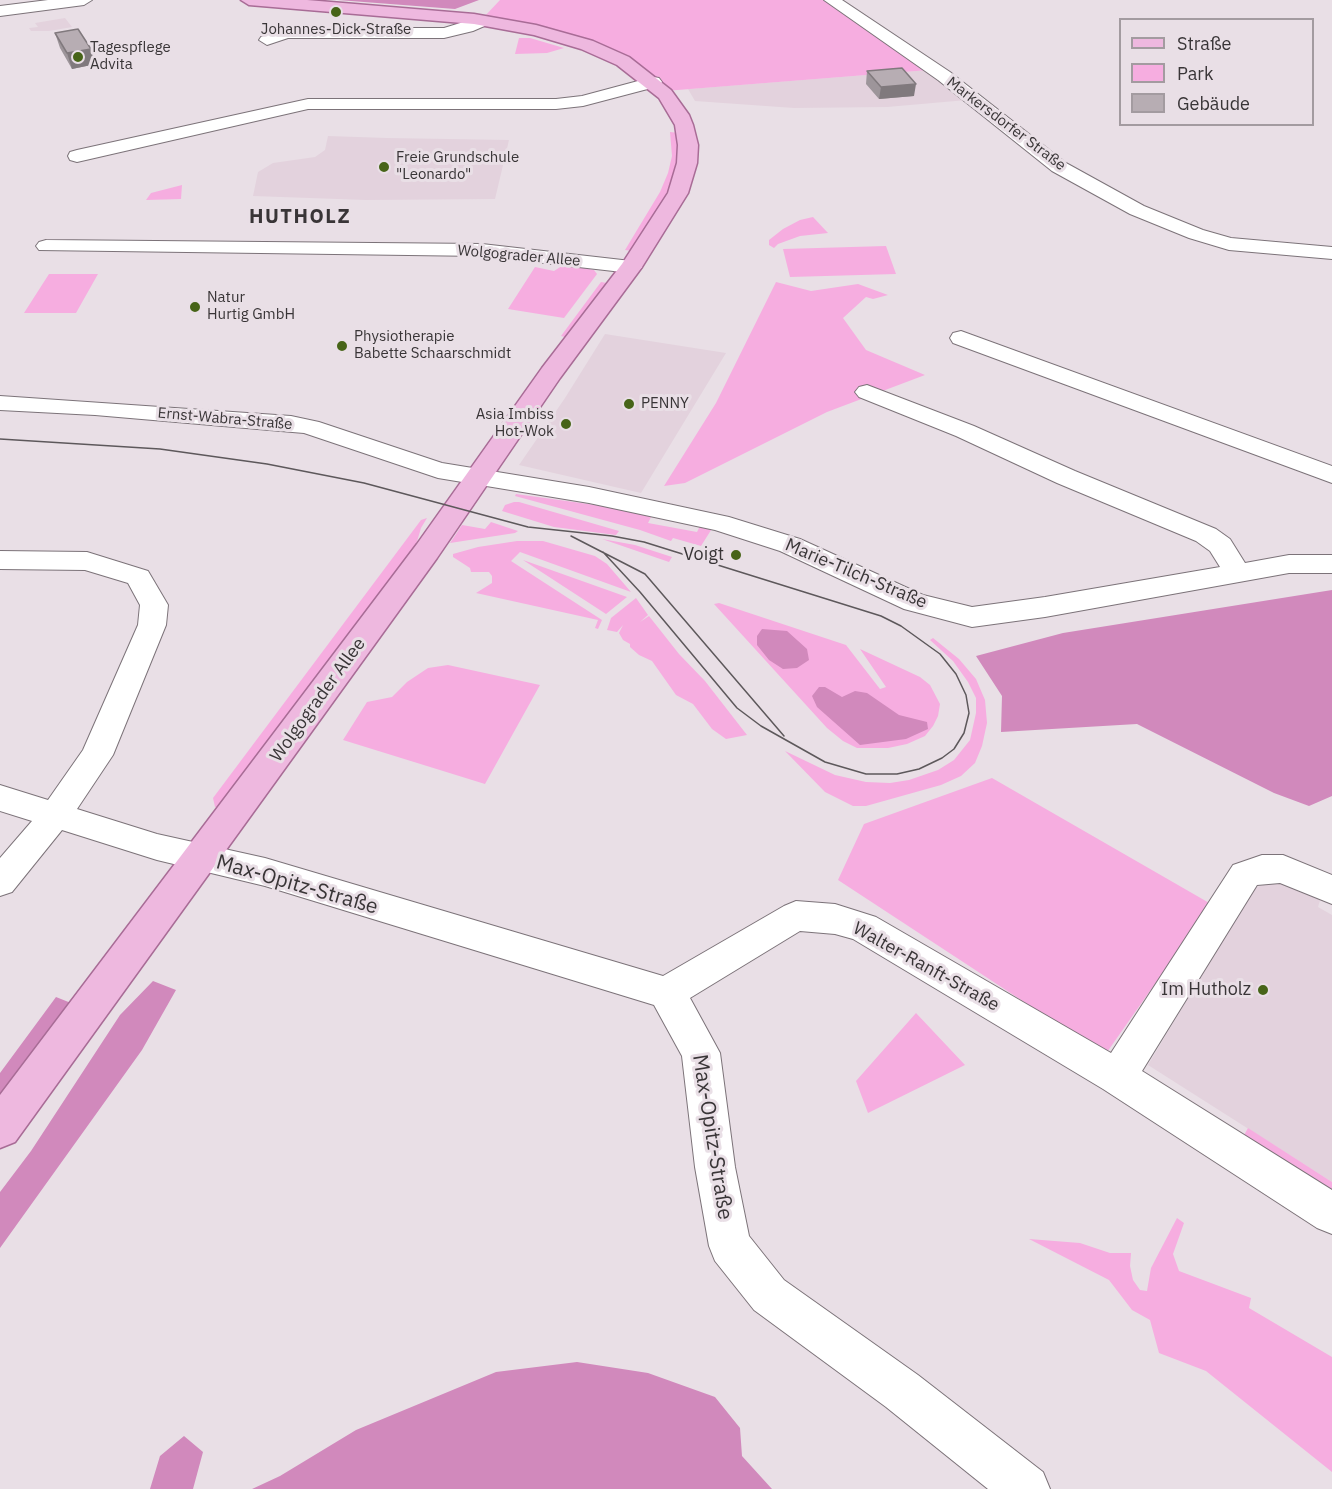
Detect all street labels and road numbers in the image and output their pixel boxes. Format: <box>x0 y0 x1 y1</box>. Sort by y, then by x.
street label: Markersdorfer Straße <box>943 73 1069 175</box>
street label: Wolgograder Allee <box>457 242 581 270</box>
street label: Ernst-Wabra-Straße <box>157 404 293 434</box>
street label: Marie-Tilch-Straße <box>782 534 930 614</box>
street label: Wolgograder Allee <box>266 634 370 766</box>
street label: Max-Opitz-Straße <box>213 850 381 920</box>
street label: Walter-Ranft-Straße <box>849 918 1003 1016</box>
street label: Max-Opitz-Straße <box>686 1052 738 1222</box>

